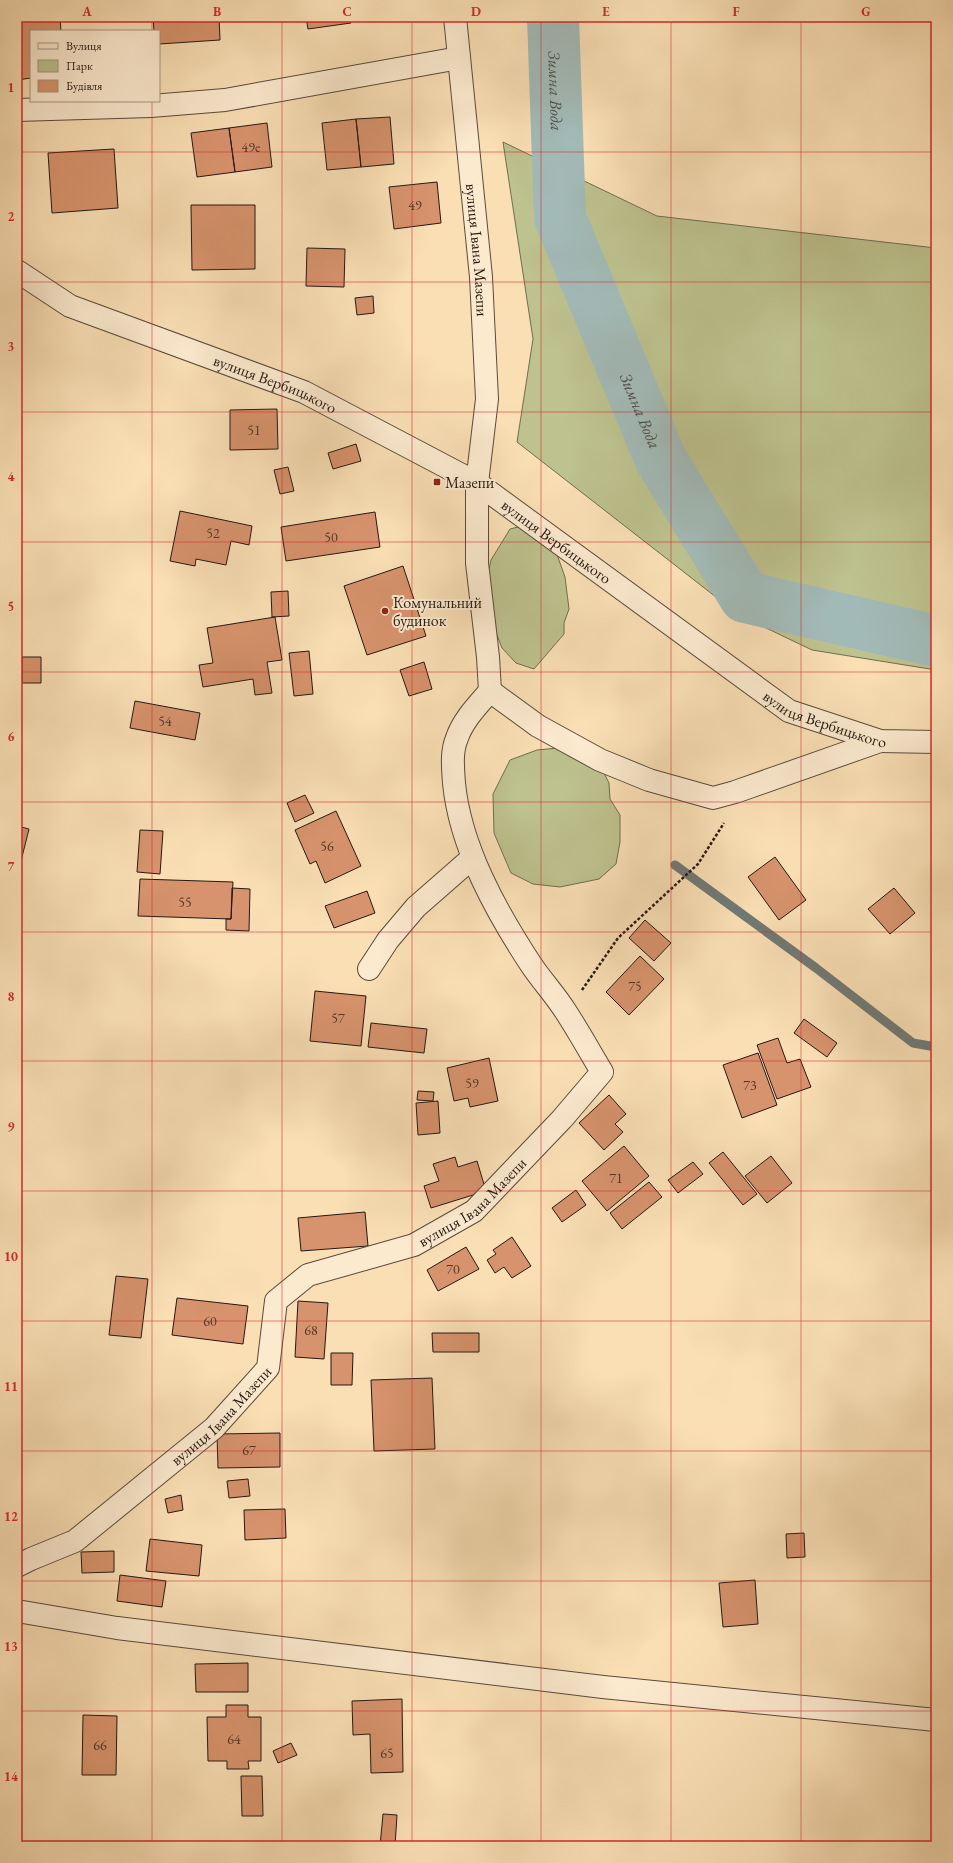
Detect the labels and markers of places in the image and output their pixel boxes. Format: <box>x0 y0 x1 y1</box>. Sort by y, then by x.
place label: Мазепи <box>445 472 495 493</box>
marker: Мазепи <box>432 477 442 487</box>
place label: Комунальний будинок <box>393 592 482 631</box>
marker: Комунальний будинок <box>380 606 390 616</box>

